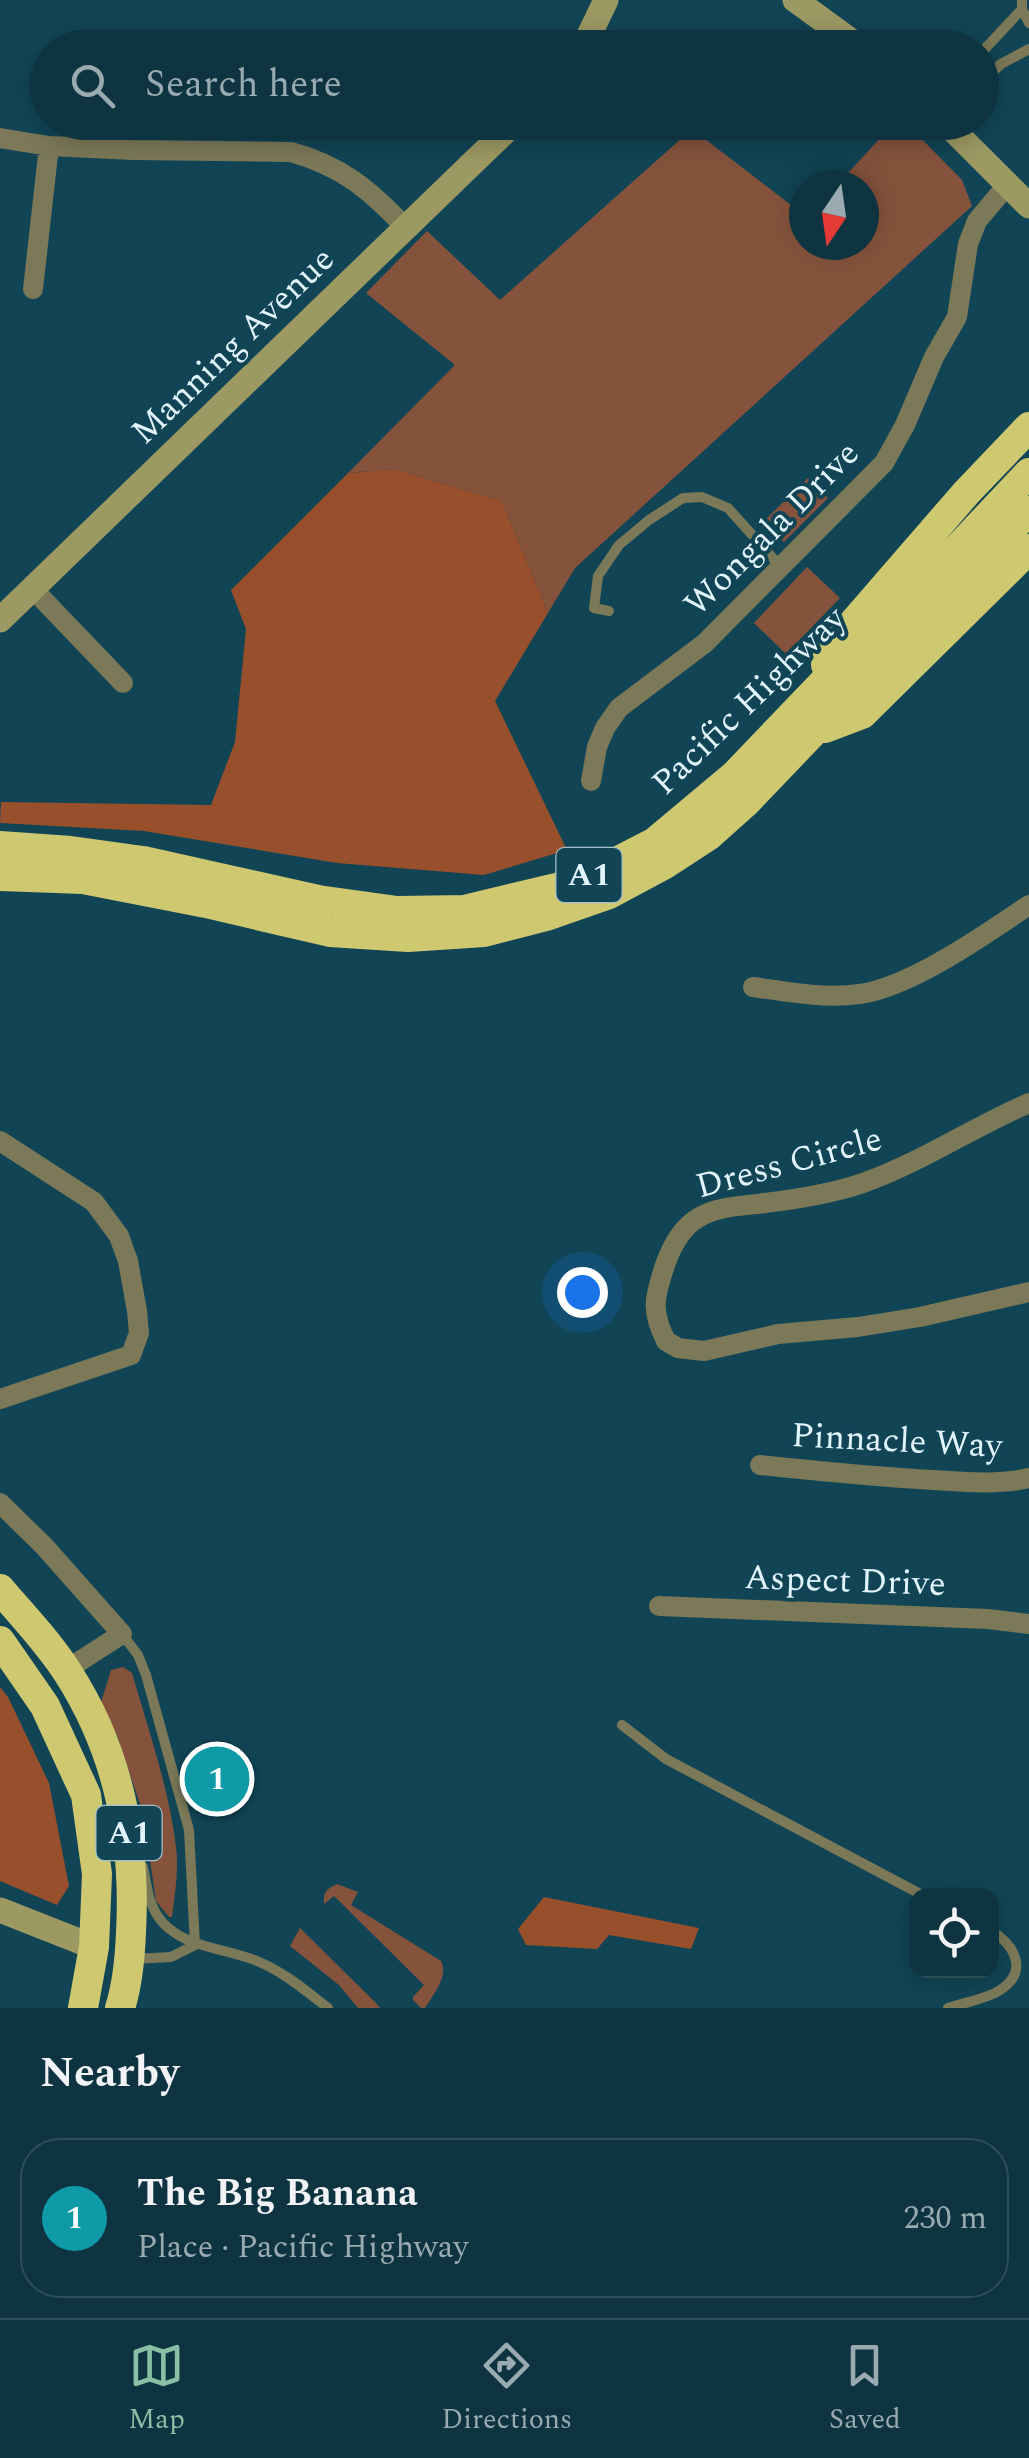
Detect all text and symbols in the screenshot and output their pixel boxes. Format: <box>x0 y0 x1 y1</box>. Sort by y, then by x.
search box <box>30 30 999 140</box>
text: Search here <box>145 56 342 114</box>
icon: search <box>65 58 120 113</box>
north arrow <box>789 170 879 260</box>
street label: Manning Avenue <box>119 235 347 457</box>
street label: Wongala Drive <box>672 429 872 629</box>
street label: Pacific Highway <box>640 593 859 808</box>
road number: A1 <box>556 848 622 902</box>
street label: Dress Circle <box>690 1113 888 1213</box>
your location <box>557 1267 608 1318</box>
street label: Pinnacle Way <box>790 1409 1005 1473</box>
street label: Aspect Drive <box>743 1551 947 1611</box>
pin: 1 <box>184 1742 250 1816</box>
road number: A1 <box>96 1806 162 1860</box>
map controls <box>909 1888 999 1978</box>
button: locate <box>909 1888 999 1978</box>
text: Nearby <box>40 2042 179 2105</box>
text: The Big Banana <box>137 2165 418 2223</box>
text: 1 <box>66 2194 83 2243</box>
text: 230 m <box>903 2194 987 2243</box>
text: Place · Pacific Highway <box>137 2223 469 2272</box>
tab: Map <box>128 2338 185 2441</box>
tab: Directions <box>441 2338 572 2441</box>
tab: Saved <box>829 2338 901 2441</box>

